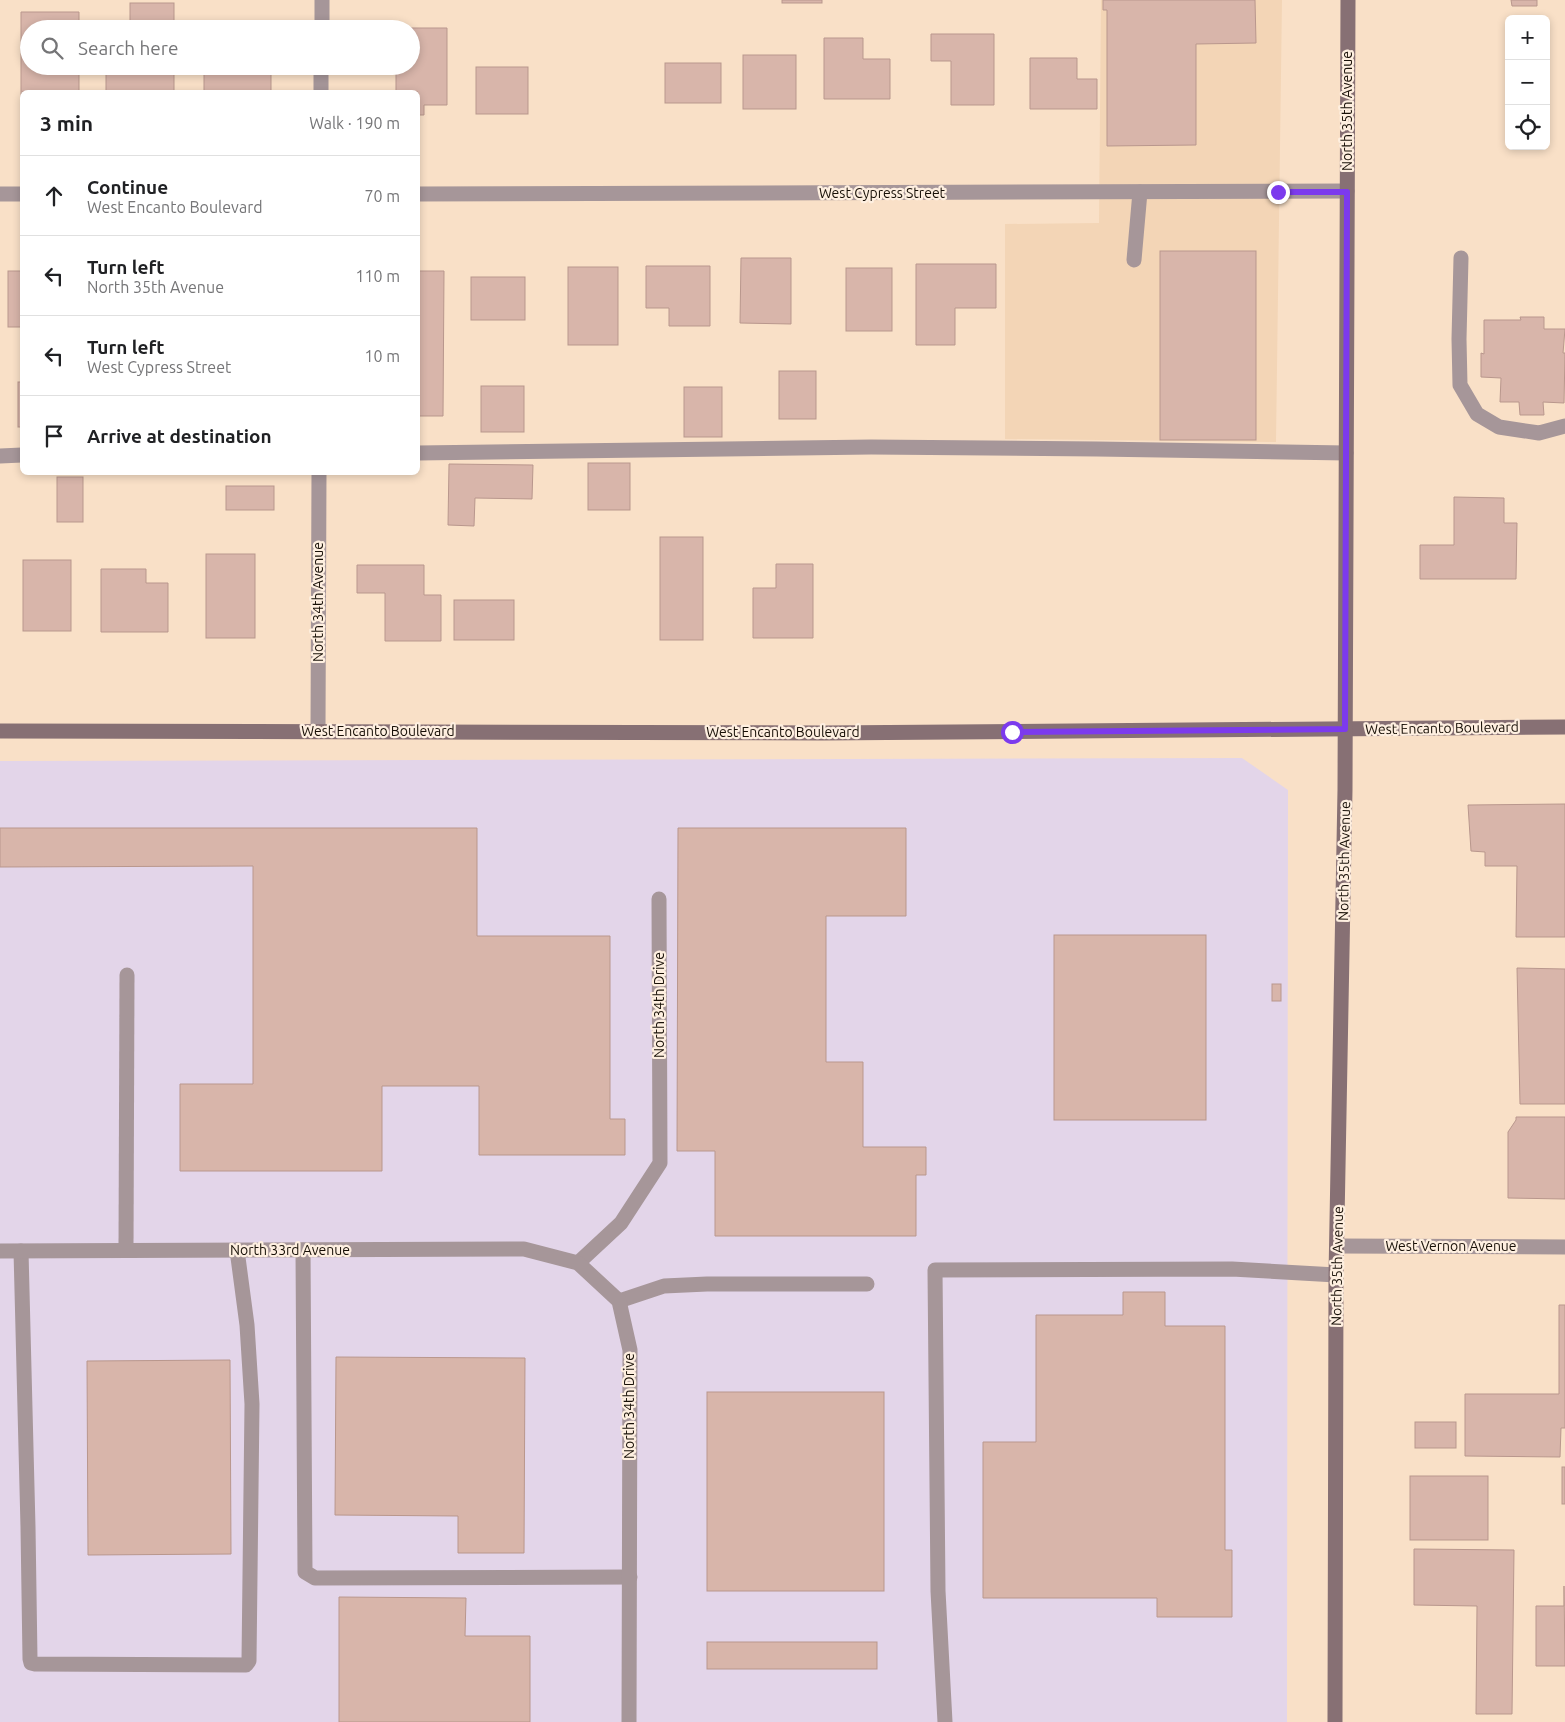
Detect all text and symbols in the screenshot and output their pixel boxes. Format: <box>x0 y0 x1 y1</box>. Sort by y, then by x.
map controls <box>1505 15 1550 150</box>
button: + <box>1505 15 1550 60</box>
search box <box>20 20 420 75</box>
icon: search <box>38 34 66 62</box>
text: Search here <box>78 37 178 59</box>
street label: North 35th Avenue <box>1339 51 1355 171</box>
button: − <box>1505 60 1550 105</box>
button: locate <box>1505 105 1550 150</box>
text: 3 min <box>40 111 93 135</box>
text: Walk · 190 m <box>309 114 400 132</box>
text: Continue <box>87 176 168 198</box>
route end <box>1267 181 1290 204</box>
icon: ahead <box>40 182 68 210</box>
street label: West Cypress Street <box>819 185 946 201</box>
text: 70 m <box>364 187 400 205</box>
text: West Encanto Boulevard <box>87 198 263 216</box>
text: Turn left <box>87 256 165 278</box>
icon: left <box>40 262 68 290</box>
text: 110 m <box>355 267 400 285</box>
text: North 35th Avenue <box>87 278 224 296</box>
text: Turn left <box>87 336 165 358</box>
icon: left <box>40 342 68 370</box>
text: 10 m <box>364 347 400 365</box>
text: West Cypress Street <box>87 358 231 376</box>
icon: arrive <box>40 422 68 450</box>
text: Arrive at destination <box>87 425 272 447</box>
street label: North 34th Avenue <box>310 542 326 662</box>
street label: West Encanto Boulevard <box>1365 719 1519 737</box>
route start <box>1001 721 1024 744</box>
street label: West Encanto Boulevard <box>301 723 455 739</box>
street label: West Encanto Boulevard <box>706 724 860 740</box>
street label: North 35th Avenue <box>1335 801 1353 921</box>
street label: North 34th Drive <box>651 952 667 1058</box>
street label: North 35th Avenue <box>1328 1206 1346 1326</box>
street label: West Vernon Avenue <box>1385 1238 1517 1254</box>
street label: North 33rd Avenue <box>230 1242 350 1258</box>
street label: North 34th Drive <box>621 1353 637 1459</box>

